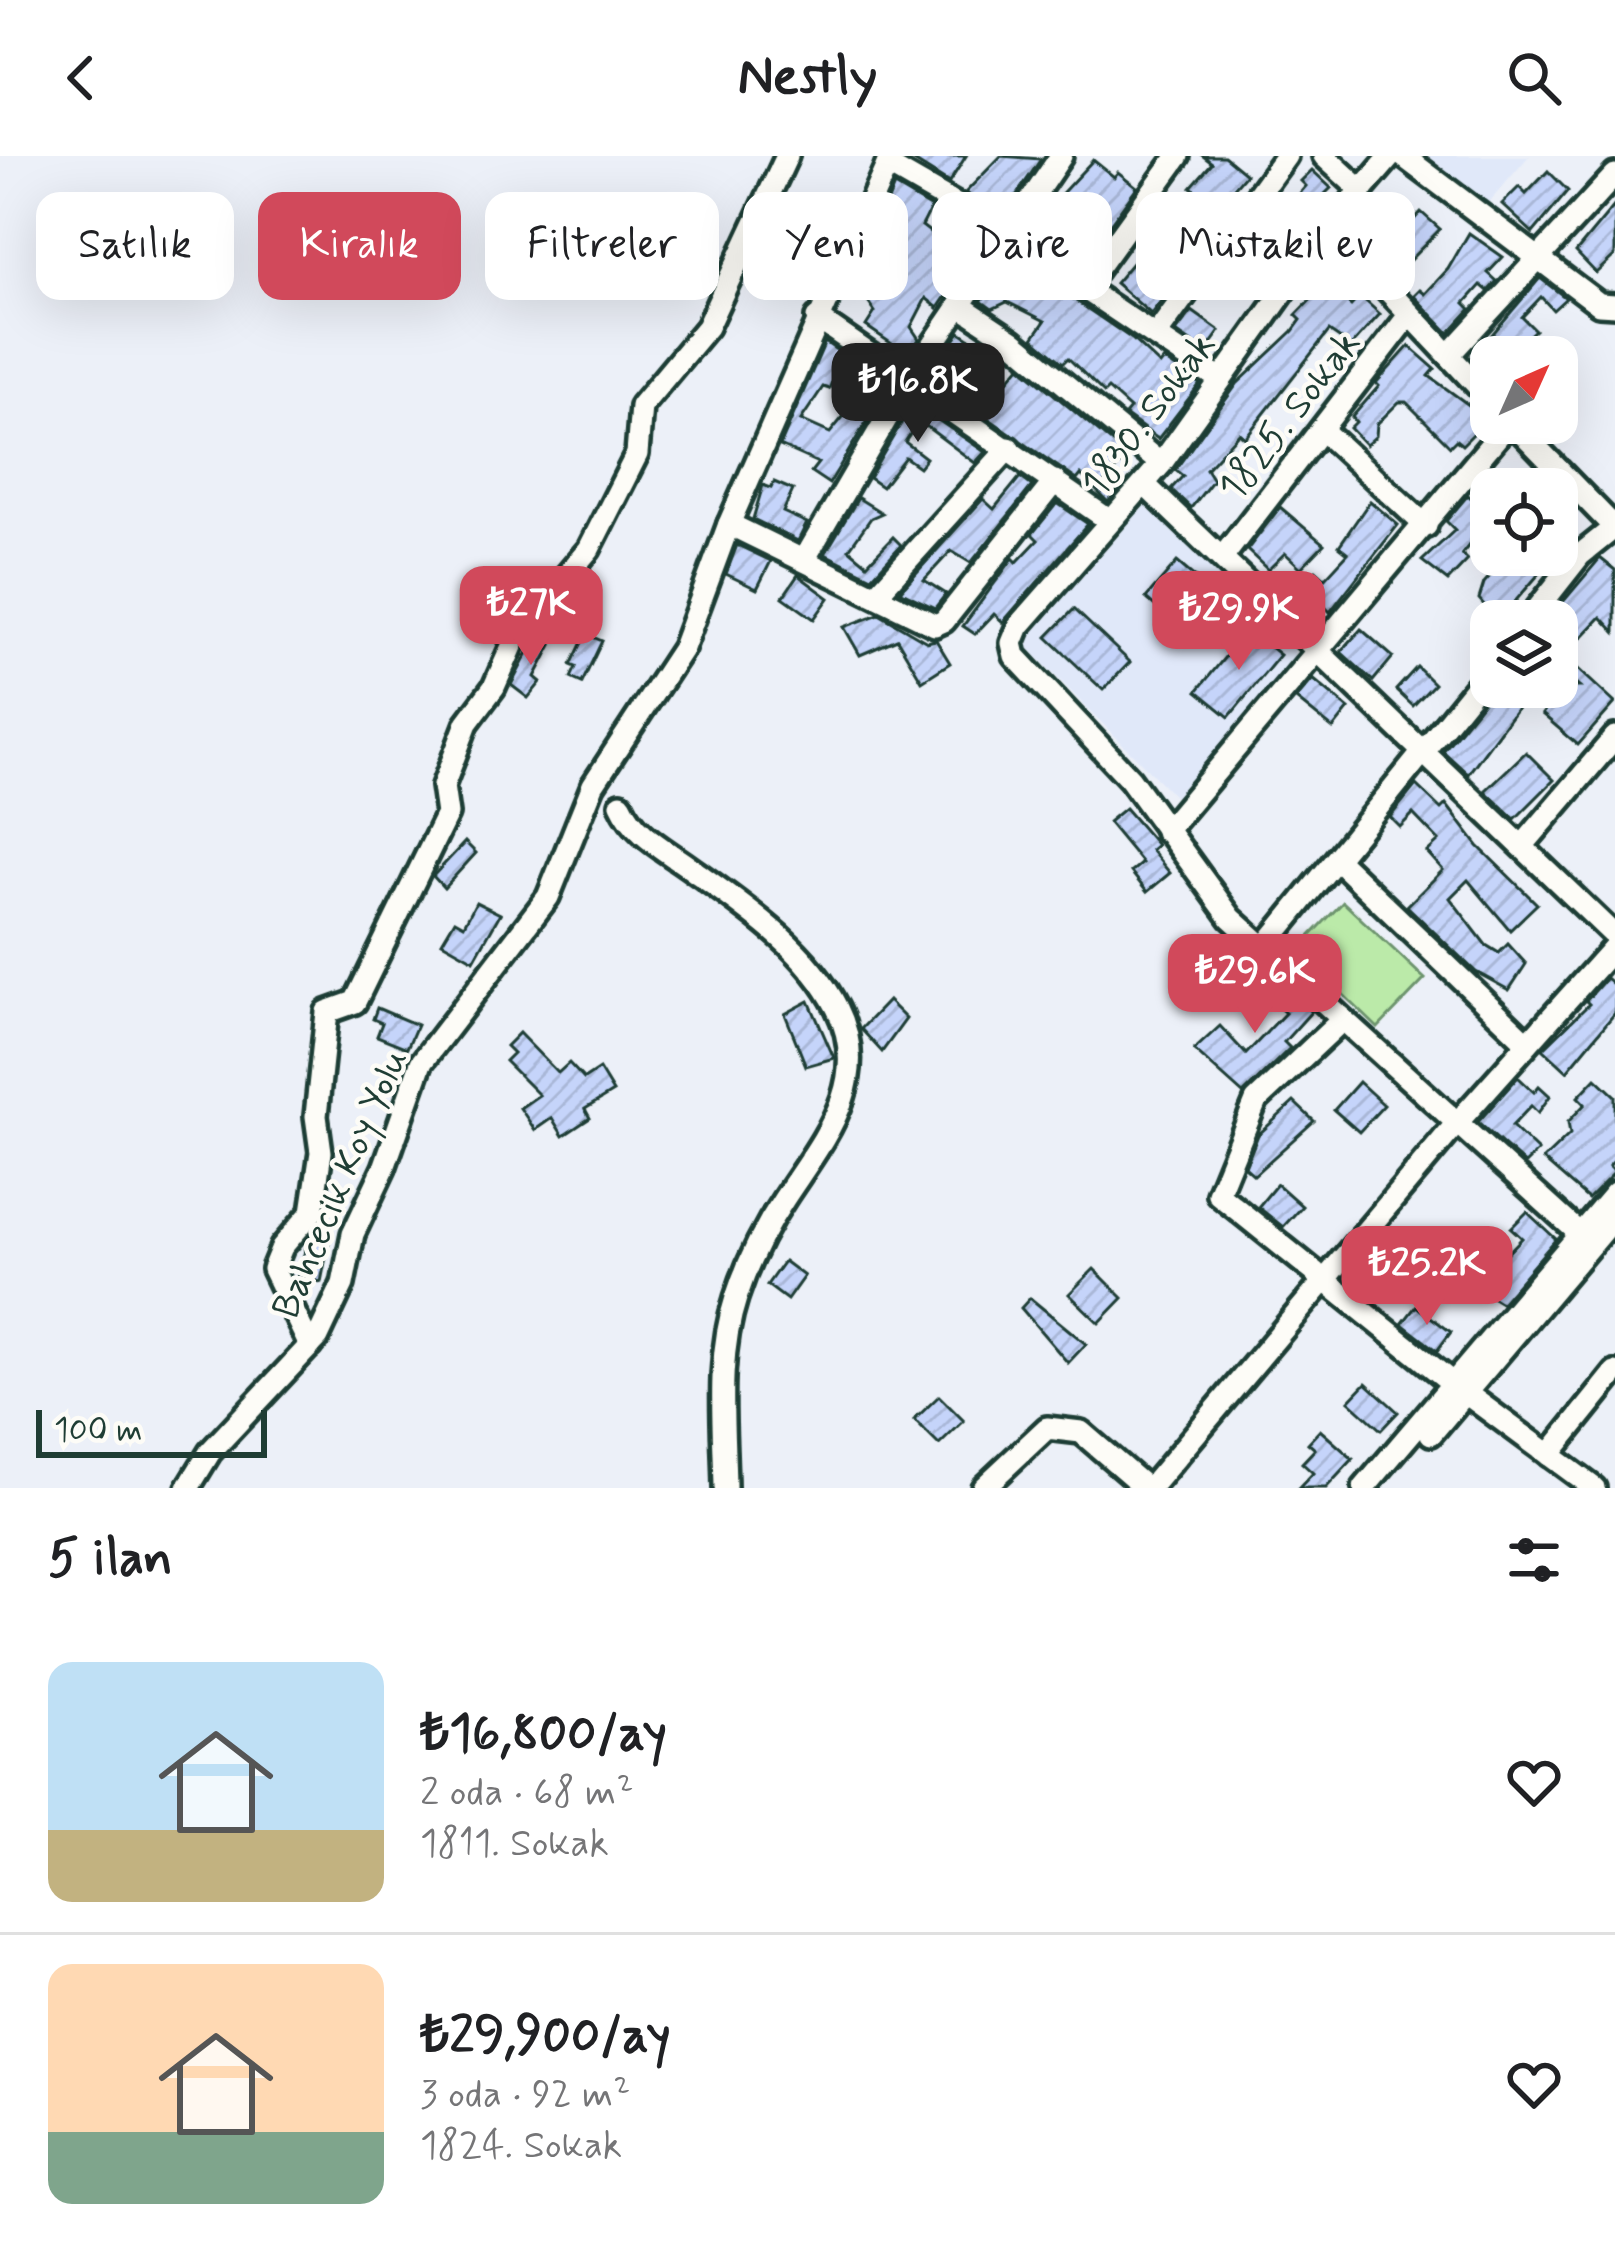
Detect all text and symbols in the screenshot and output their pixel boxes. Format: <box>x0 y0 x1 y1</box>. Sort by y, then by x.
text: Nestly <box>738 43 877 114</box>
icon: back <box>48 45 114 111</box>
icon: search <box>1501 45 1567 111</box>
chip: Satılık <box>36 192 234 300</box>
chip: Kiralık <box>258 192 461 300</box>
chip: Filtreler <box>485 192 719 300</box>
chip: Yeni <box>743 192 908 300</box>
chip: Daire <box>932 192 1112 300</box>
chip: Müstakil ev <box>1136 192 1415 300</box>
street label: 1825. Sokak <box>1208 321 1373 512</box>
street label: 1830. Sokak <box>1071 322 1228 508</box>
north arrow <box>1470 336 1578 444</box>
map controls <box>1470 336 1578 708</box>
pin: ₺16.8K <box>820 343 1016 445</box>
text: ₺16.8K <box>859 356 977 407</box>
button: locate <box>1470 468 1578 576</box>
pin: ₺27K <box>460 566 602 668</box>
pin: ₺29.9K <box>1141 571 1337 673</box>
text: ₺27K <box>487 579 575 630</box>
text: ₺29.9K <box>1179 584 1299 635</box>
button: layers <box>1470 600 1578 708</box>
pin: ₺29.6K <box>1157 934 1353 1036</box>
text: ₺29.6K <box>1195 947 1315 998</box>
street label: Bahcecik Koy Yolu <box>262 1042 421 1327</box>
pin: ₺25.2K <box>1329 1226 1525 1328</box>
text: ₺25.2K <box>1369 1239 1485 1290</box>
scale bar <box>36 1404 267 1457</box>
text: 100 m <box>54 1409 143 1453</box>
text: 5 ilan <box>48 1527 172 1593</box>
icon: filters <box>1501 1527 1567 1593</box>
text: ₺16,800/ay <box>420 1702 667 1768</box>
icon: home <box>144 1710 288 1854</box>
icon: heart <box>1501 1749 1567 1815</box>
text: 2 oda · 68 m² <box>420 1768 633 1819</box>
text: 1811. Sokak <box>420 1819 609 1870</box>
text: ₺29,900/ay <box>420 2004 671 2070</box>
icon: home <box>144 2012 288 2156</box>
icon: heart <box>1501 2051 1567 2117</box>
text: 3 oda · 92 m² <box>420 2070 630 2121</box>
text: 1824. Sokak <box>420 2121 622 2172</box>

